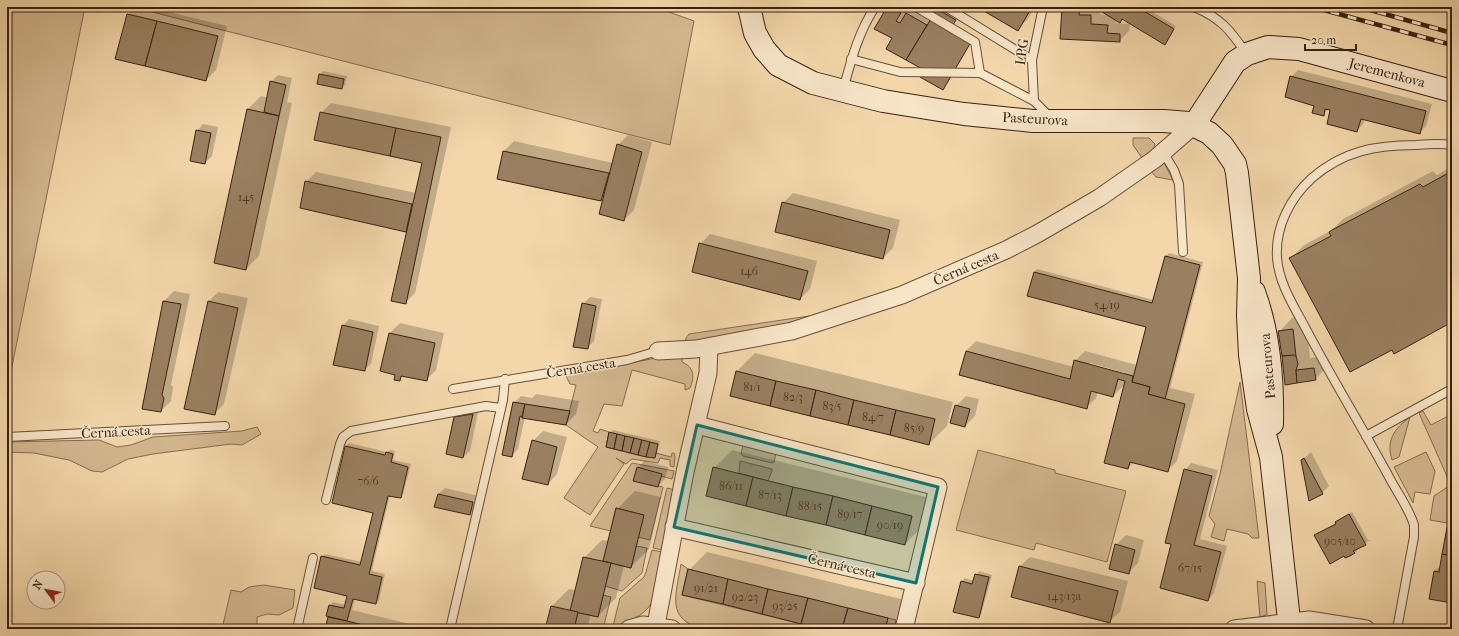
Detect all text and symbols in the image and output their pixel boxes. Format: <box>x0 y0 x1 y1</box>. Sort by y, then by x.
scale bar <box>1305 26 1356 52</box>
text: 20 m <box>1311 33 1336 47</box>
street label: LPG <box>1012 38 1032 66</box>
street label: Jeremenkova <box>1346 54 1428 92</box>
street label: Pasteurova <box>1002 109 1069 129</box>
house number: 145 <box>238 190 254 204</box>
street label: Černá cesta <box>930 245 1002 289</box>
house number: 146 <box>740 264 758 278</box>
house number: 54/19 <box>1094 298 1120 312</box>
street label: Pasteurova <box>1257 332 1279 400</box>
street label: Černá cesta <box>545 353 617 382</box>
house number: 81/1 <box>743 380 761 394</box>
house number: 82/3 <box>783 390 803 404</box>
house number: 83/5 <box>822 399 842 413</box>
house number: 84/7 <box>862 410 884 424</box>
street label: Černá cesta <box>81 421 152 442</box>
house number: 85/9 <box>904 421 924 435</box>
house number: 76/6 <box>357 474 379 488</box>
house number: 86/11 <box>719 479 743 493</box>
house number: 87/13 <box>758 488 782 502</box>
house number: 88/15 <box>798 499 822 513</box>
house number: 89/17 <box>837 507 863 521</box>
house number: 90/19 <box>877 518 903 532</box>
house number: 905/10 <box>1324 534 1356 548</box>
street label: Černá cesta <box>806 549 879 582</box>
house number: 67/15 <box>1178 561 1202 575</box>
north arrow <box>26 570 66 610</box>
text: N <box>30 577 46 592</box>
house number: 91/21 <box>694 581 718 595</box>
house number: 143/13a <box>1047 589 1081 603</box>
house number: 92/23 <box>732 590 758 604</box>
house number: 93/25 <box>772 599 798 613</box>

